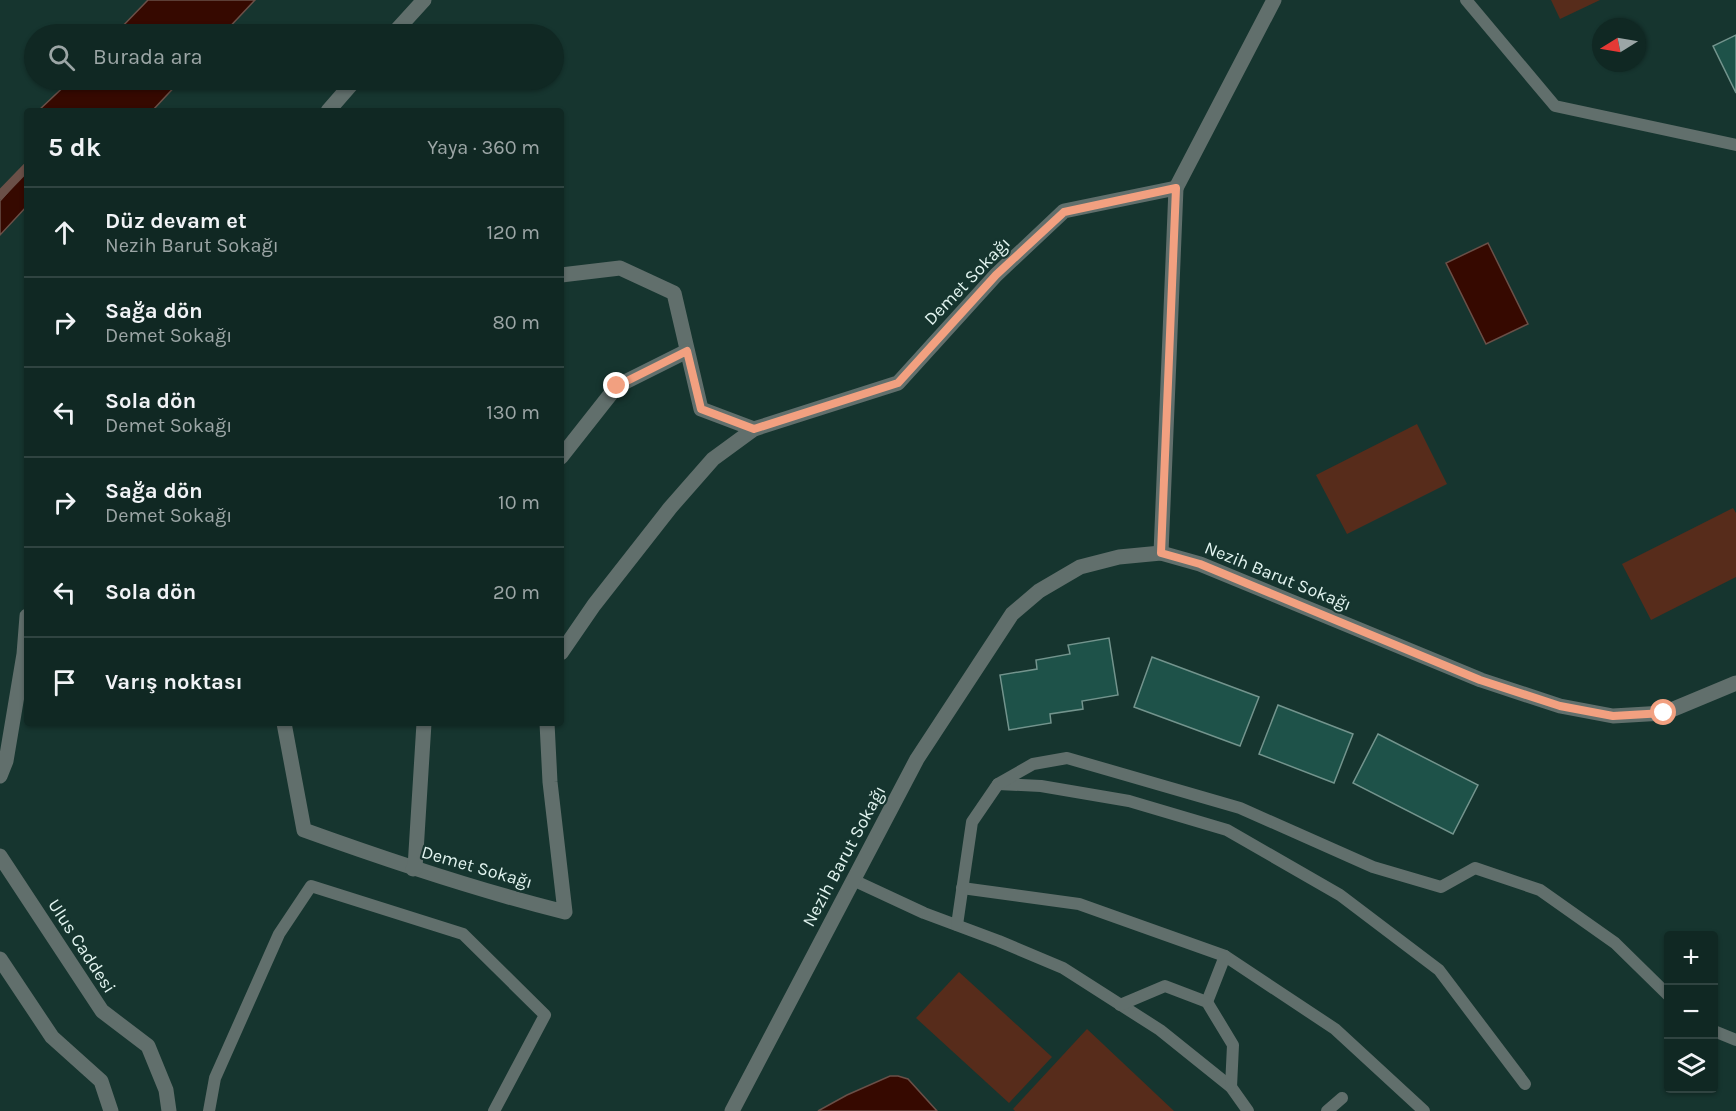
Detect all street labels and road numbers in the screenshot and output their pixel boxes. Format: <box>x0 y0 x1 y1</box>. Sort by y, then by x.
street label: Demet Sokağı <box>919 232 1015 330</box>
street label: Nezih Barut Sokağı <box>1201 536 1355 616</box>
street label: Nezih Barut Sokağı <box>798 782 890 930</box>
street label: Demet Sokağı <box>419 841 535 893</box>
street label: Ulus Caddesi <box>43 895 121 997</box>

